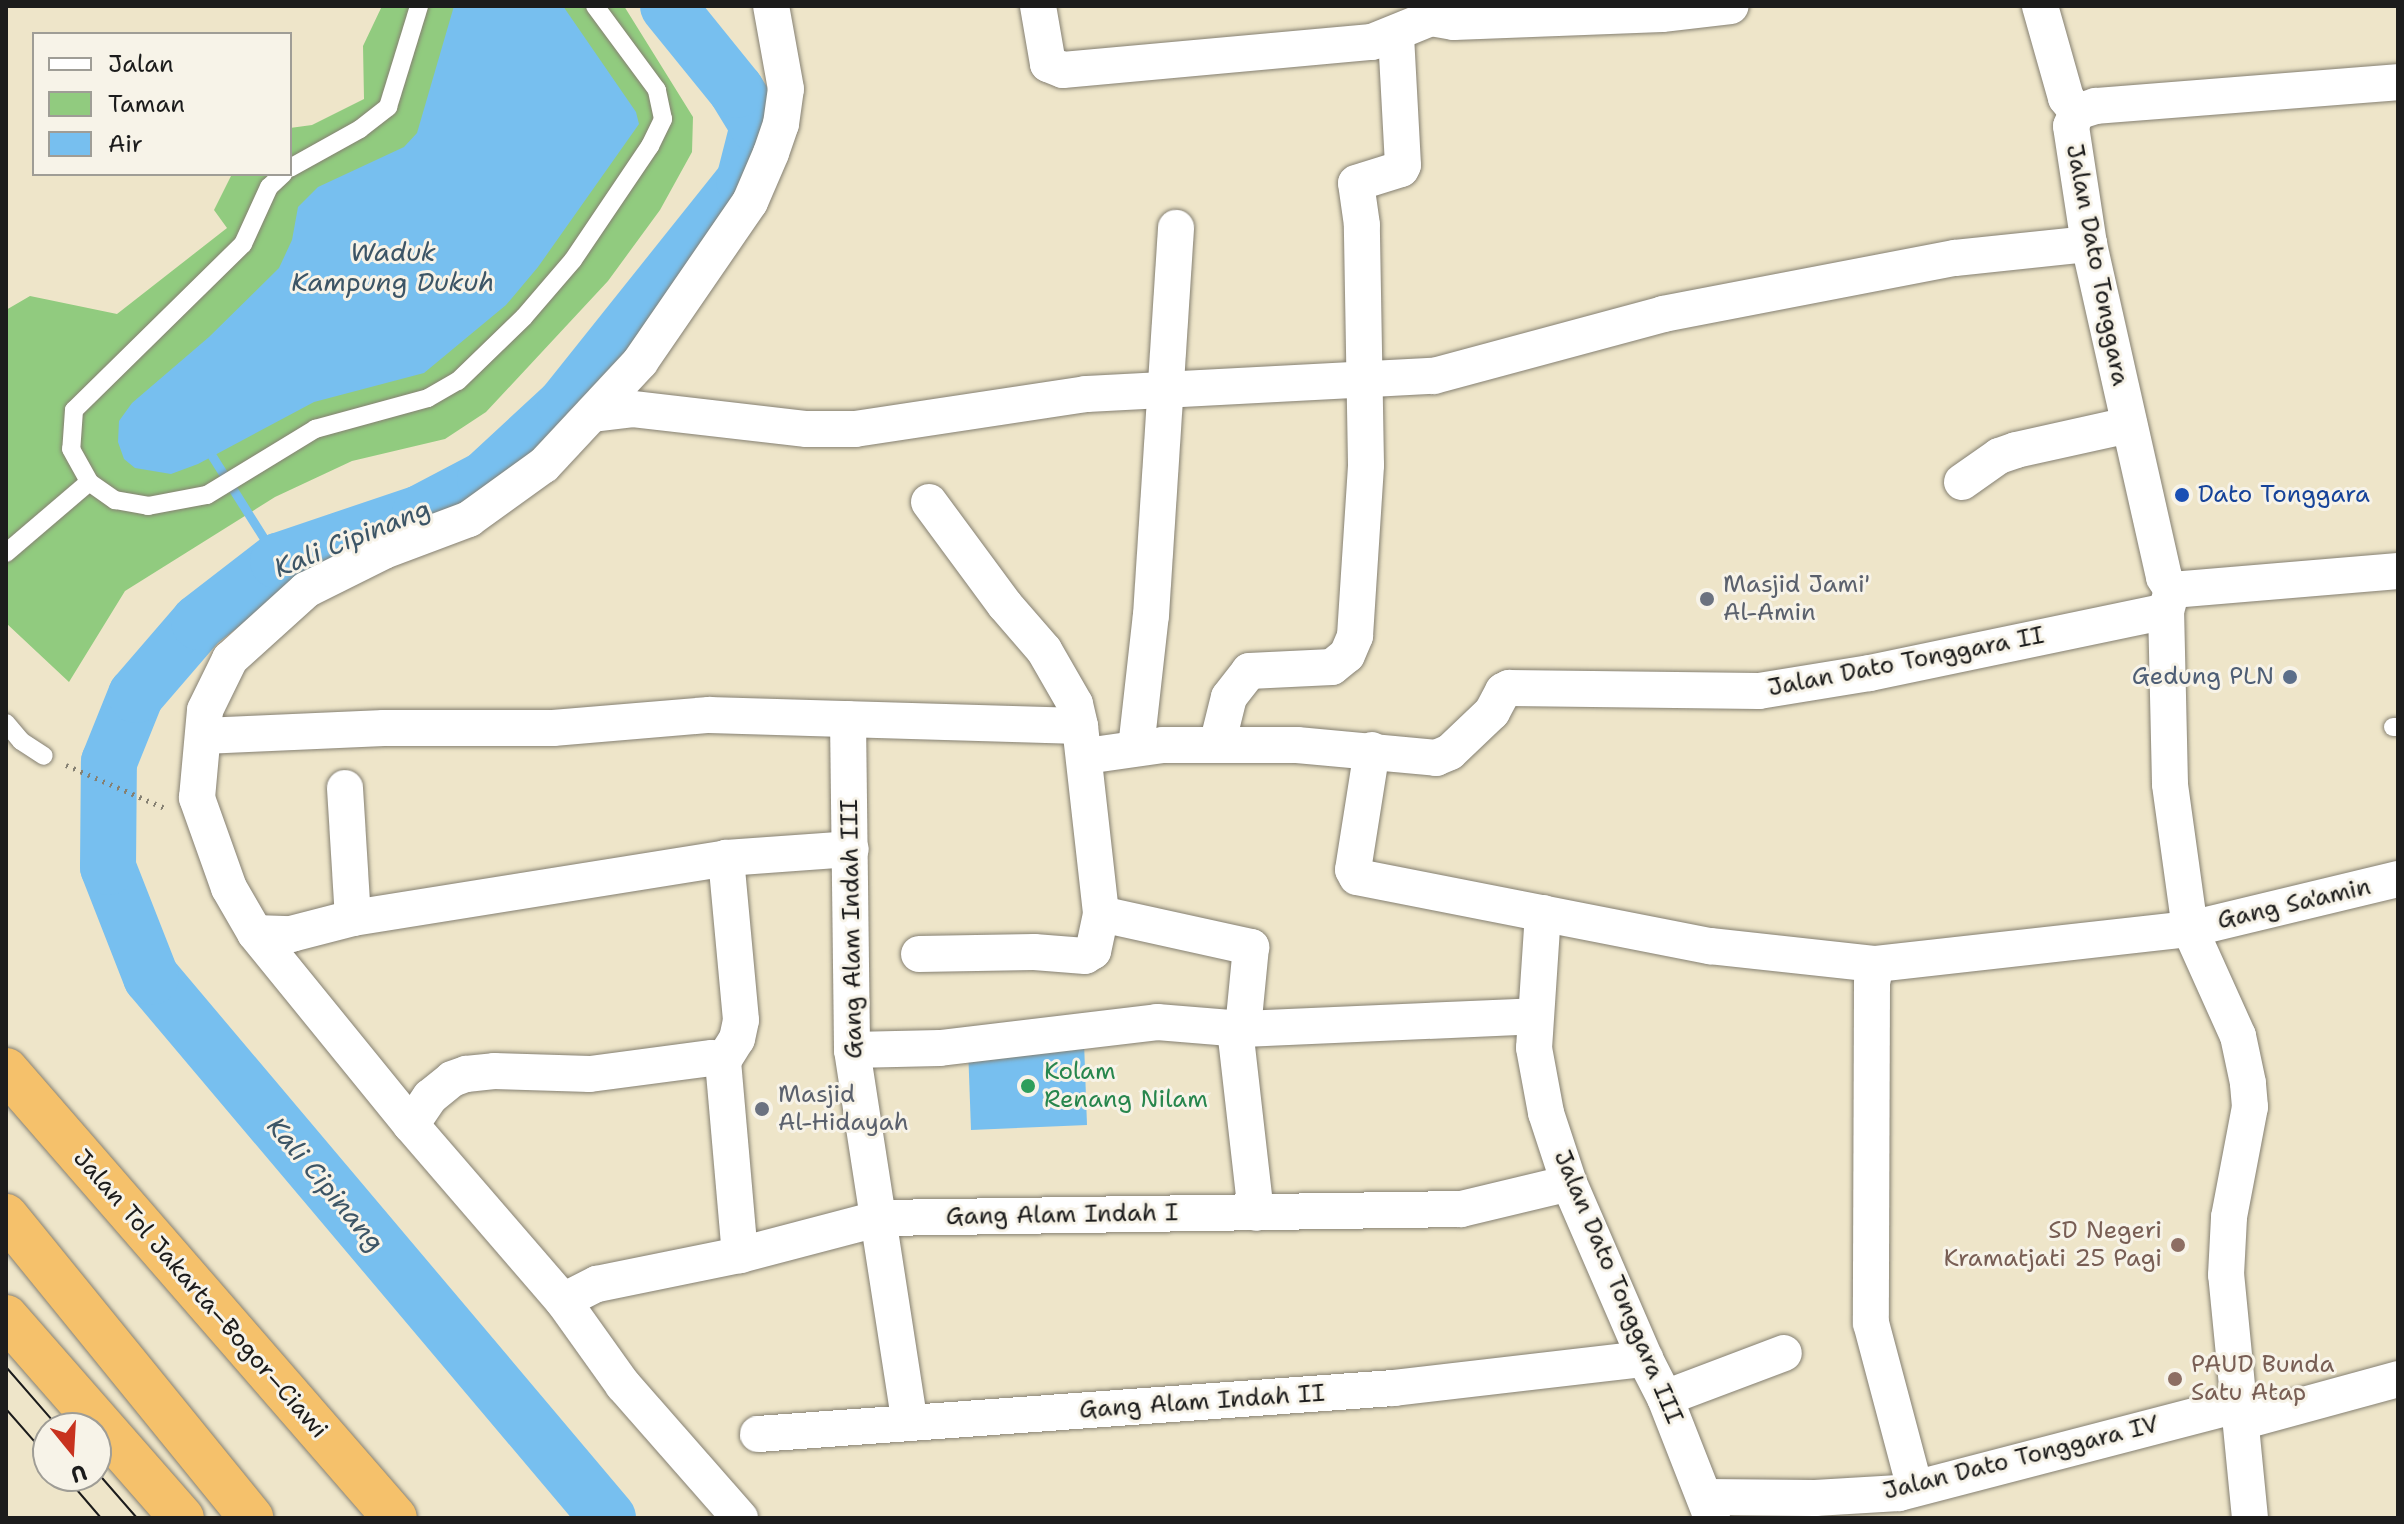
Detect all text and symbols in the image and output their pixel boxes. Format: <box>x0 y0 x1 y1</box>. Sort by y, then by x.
legend <box>32 32 292 176</box>
text: Jalan <box>108 48 174 80</box>
text: Taman <box>108 88 185 120</box>
text: Air <box>108 128 143 160</box>
street label: Jalan Dato Tonggara <box>2059 142 2135 388</box>
water label: Waduk Kampung Dukuh <box>291 236 495 298</box>
place label: Dato Tonggara <box>2198 481 2370 509</box>
marker: Dato Tonggara <box>2173 486 2191 504</box>
water label: Kali Cipinang <box>269 493 435 583</box>
place label: Masjid Jami' Al-Amin <box>1723 571 1870 627</box>
marker: Masjid Jami' Al-Amin <box>1698 590 1716 608</box>
street label: Jalan Dato Tonggara II <box>1765 621 2047 703</box>
place label: Gedung PLN <box>2132 663 2274 691</box>
marker: Gedung PLN <box>2281 668 2299 686</box>
street label: Gang Alam Indah III <box>835 799 869 1059</box>
street label: Gang Sa'amin <box>2215 872 2373 936</box>
place label: Kolam Renang Nilam <box>1044 1058 1208 1114</box>
marker: Kolam Renang Nilam <box>1019 1077 1037 1095</box>
place label: Masjid Al-Hidayah <box>778 1081 909 1137</box>
marker: Masjid Al-Hidayah <box>753 1100 771 1118</box>
water label: Kali Cipinang <box>261 1111 391 1257</box>
street label: Jalan Tol Jakarta–Bogor–Ciawi <box>67 1144 333 1444</box>
street label: Jalan Dato Tonggara III <box>1547 1146 1689 1428</box>
street label: Gang Alam Indah I <box>945 1199 1179 1231</box>
place label: SD Negeri Kramatjati 25 Pagi <box>1944 1217 2162 1273</box>
marker: SD Negeri Kramatjati 25 Pagi <box>2169 1236 2187 1254</box>
place label: PAUD Bunda Satu Atap <box>2191 1351 2334 1407</box>
marker: PAUD Bunda Satu Atap <box>2166 1370 2184 1388</box>
street label: Gang Alam Indah II <box>1078 1379 1326 1425</box>
street label: Jalan Dato Tonggara IV <box>1880 1410 2162 1506</box>
north arrow <box>32 1412 112 1492</box>
text: U <box>67 1457 91 1490</box>

